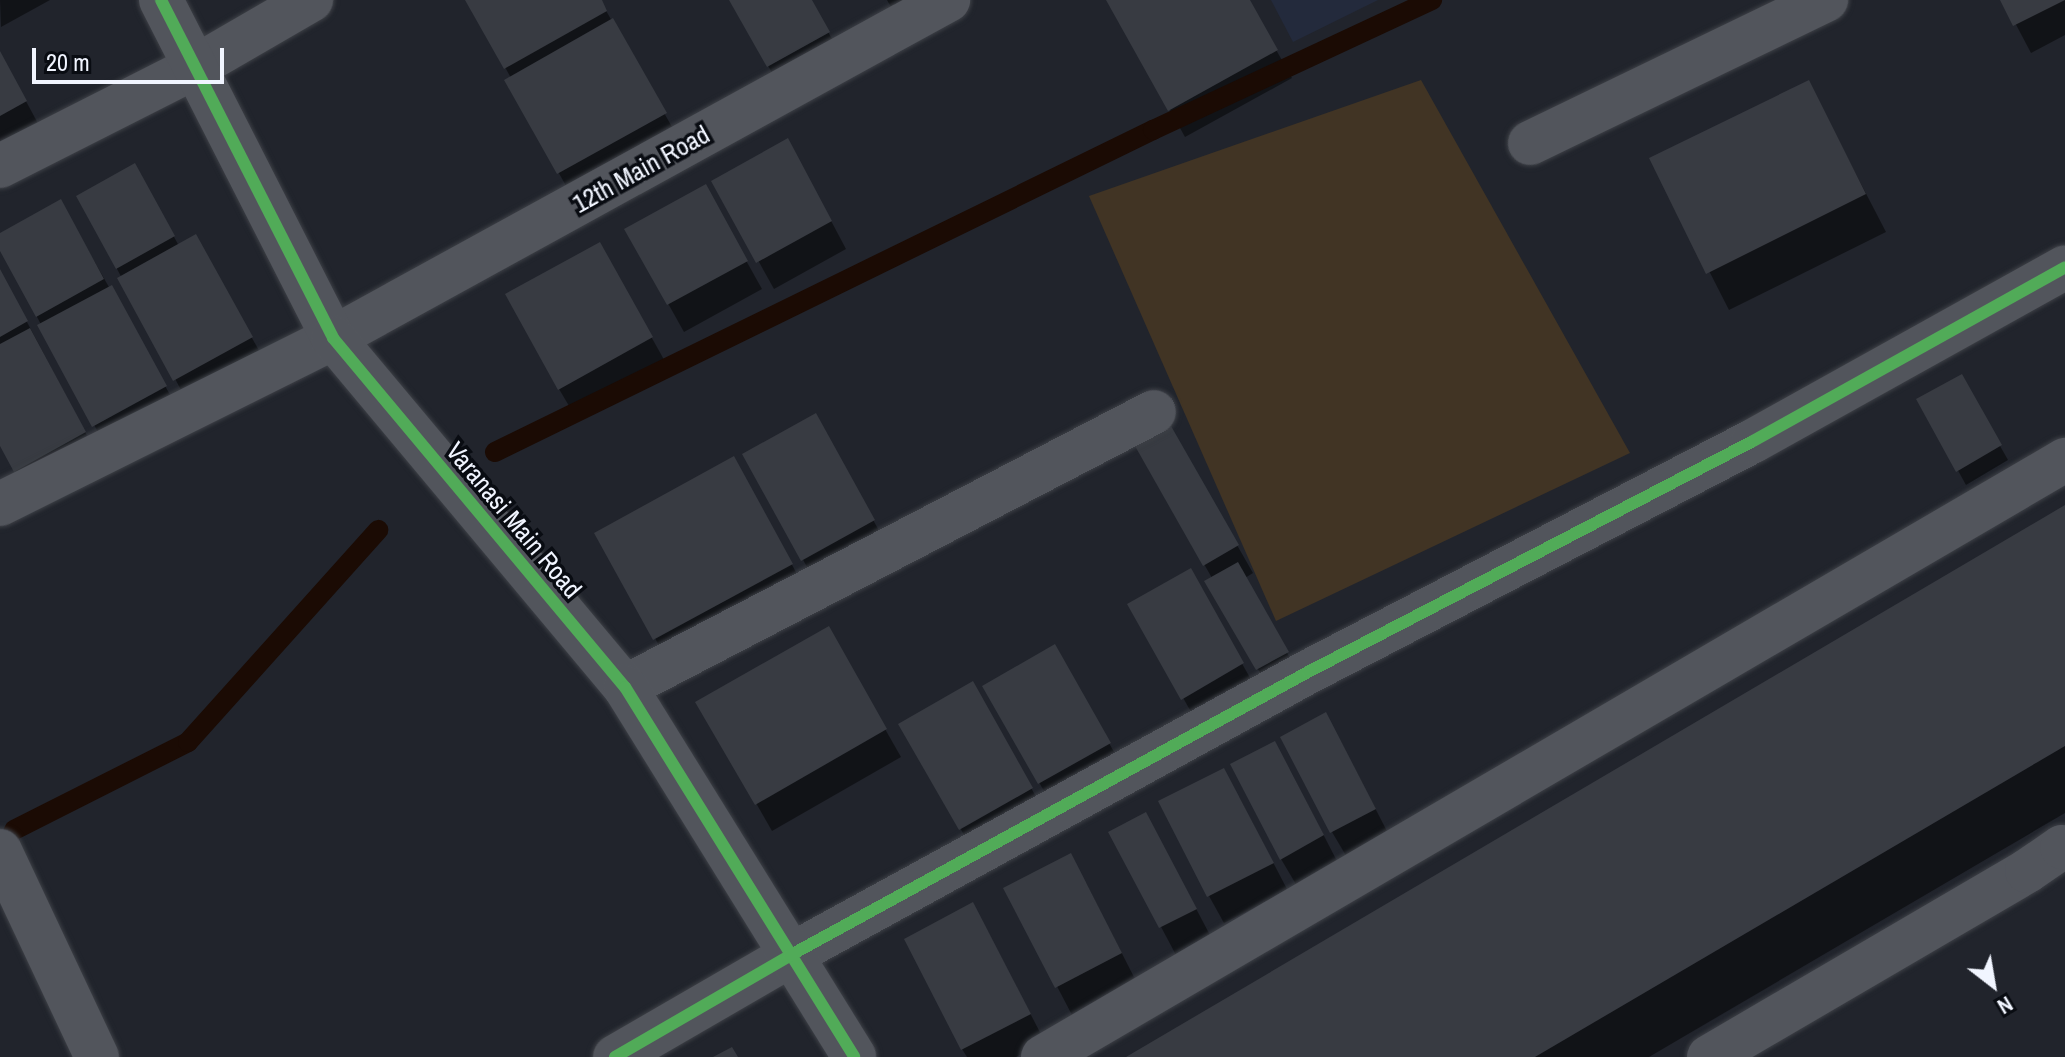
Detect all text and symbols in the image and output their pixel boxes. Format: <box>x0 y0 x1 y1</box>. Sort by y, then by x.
scale bar <box>36 32 228 82</box>
text: 20 m <box>46 46 90 78</box>
street label: 12th Main Road <box>567 119 715 219</box>
street label: Varanasi Main Road <box>440 436 588 604</box>
north arrow <box>1953 945 2033 1025</box>
text: N <box>1992 989 2019 1022</box>

